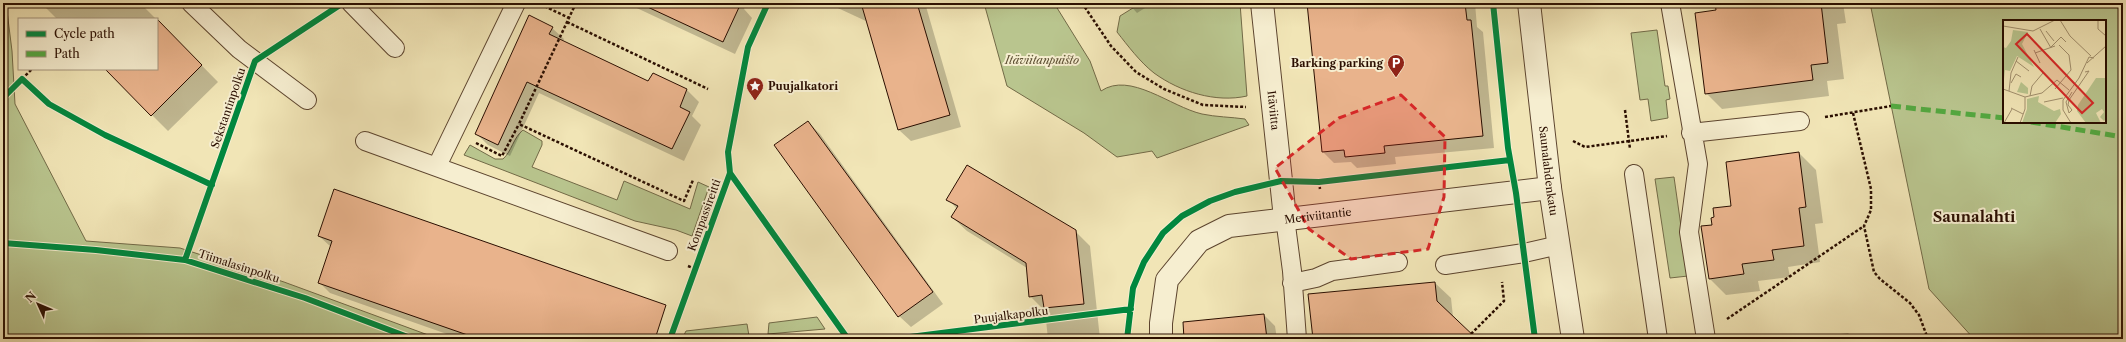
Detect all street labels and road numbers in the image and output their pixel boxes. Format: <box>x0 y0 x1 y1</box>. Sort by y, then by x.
street label: Sekstantinpolku <box>208 66 248 150</box>
street label: Itäviitta <box>1264 90 1283 131</box>
street label: Saunalahdenkatu <box>1536 125 1561 217</box>
street label: Kompassireitti <box>684 176 724 253</box>
street label: Meriviitantie <box>1284 205 1352 226</box>
street label: Tiimalasinpolku <box>196 246 282 286</box>
street label: Puujalkapolku <box>973 303 1049 327</box>

